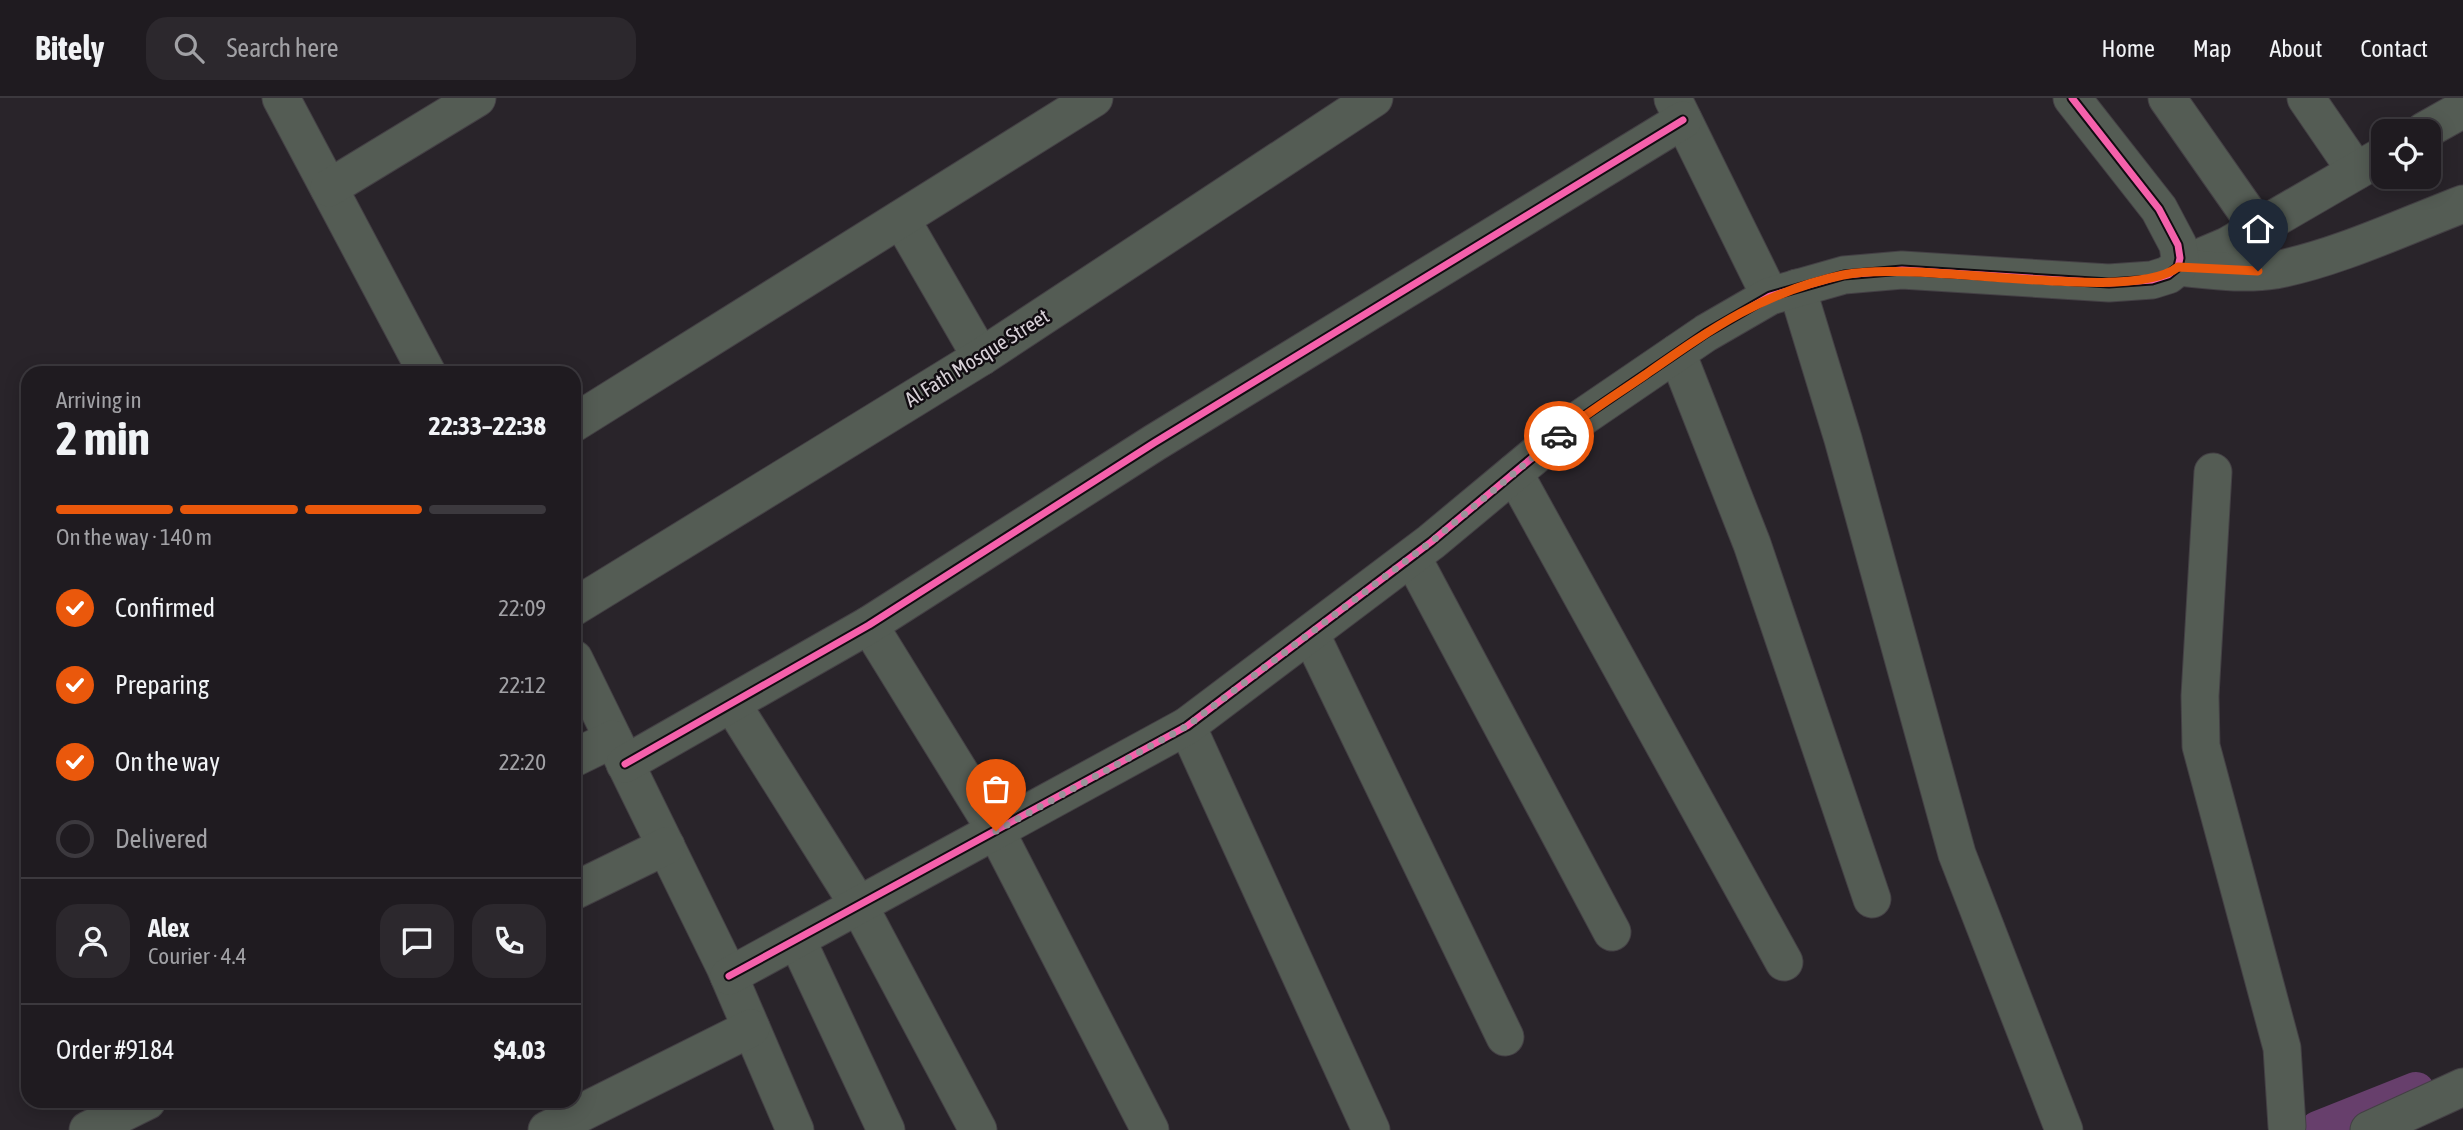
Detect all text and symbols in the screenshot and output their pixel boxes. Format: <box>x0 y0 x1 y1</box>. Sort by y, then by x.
search box <box>146 17 636 80</box>
text: Bitely <box>35 29 104 67</box>
icon: search <box>170 29 208 67</box>
text: Search here <box>226 33 339 63</box>
text: Home <box>2101 35 2155 62</box>
text: Map <box>2193 35 2231 62</box>
text: About <box>2269 35 2322 62</box>
text: Contact <box>2360 35 2428 62</box>
map controls <box>2371 119 2441 189</box>
button: locate <box>2371 119 2441 189</box>
pin <box>2228 199 2288 271</box>
icon: home <box>2239 210 2277 248</box>
street label: Al Fath Mosque Street <box>900 303 1053 411</box>
text: Arriving in <box>56 387 142 413</box>
courier <box>1524 401 1594 471</box>
text: 22:33–22:38 <box>429 411 546 441</box>
text: 2 min <box>56 412 150 465</box>
icon: car <box>1540 417 1578 455</box>
text: On the way · 140 m <box>56 524 212 550</box>
icon: check <box>56 589 94 627</box>
text: Confirmed <box>115 593 215 623</box>
text: 22:09 <box>498 595 546 621</box>
icon: check <box>56 666 94 704</box>
text: Preparing <box>115 670 209 700</box>
text: 22:12 <box>499 672 546 698</box>
icon: check <box>56 743 94 781</box>
text: On the way <box>115 747 220 777</box>
text: 22:20 <box>499 749 546 775</box>
pin <box>966 759 1026 831</box>
icon: bag <box>977 770 1015 808</box>
text: Delivered <box>115 824 208 854</box>
button: person <box>56 904 130 978</box>
button: chat <box>380 904 454 978</box>
button: phone <box>472 904 546 978</box>
text: Alex <box>148 913 189 943</box>
text: Courier · 4.4 <box>148 943 247 969</box>
text: Order #9184 <box>56 1035 175 1065</box>
text: $4.03 <box>494 1035 546 1065</box>

